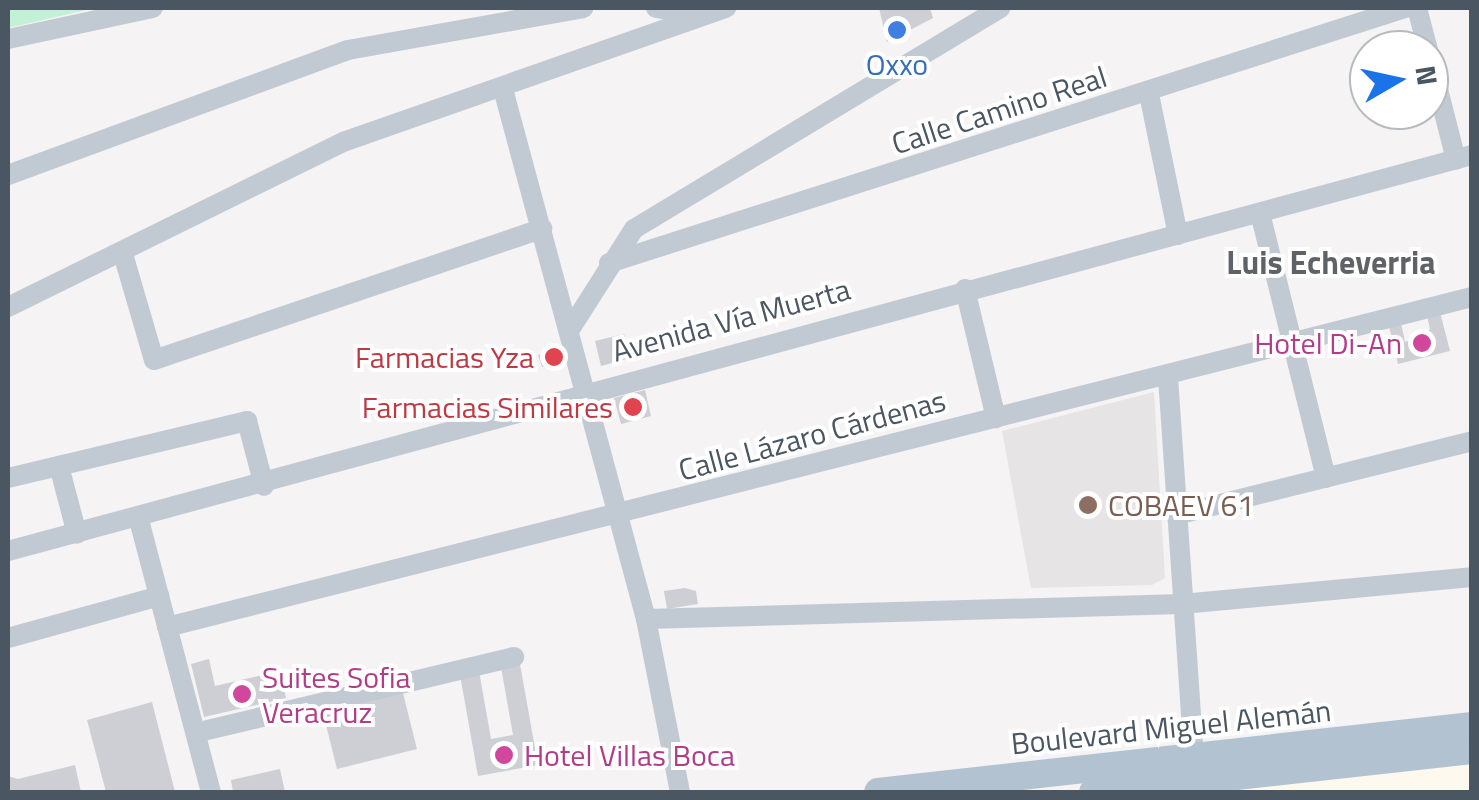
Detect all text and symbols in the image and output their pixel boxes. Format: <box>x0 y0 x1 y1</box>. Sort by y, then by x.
marker: Oxxo <box>886 19 908 41</box>
north arrow <box>1349 30 1449 130</box>
place label: Oxxo <box>866 46 928 82</box>
street label: Calle Camino Real <box>887 58 1111 162</box>
text: N <box>1404 63 1450 88</box>
district label: Luis Echeverria <box>1226 243 1436 281</box>
street label: Avenida Vía Muerta <box>608 271 854 369</box>
place label: Hotel Di-An <box>1254 325 1402 361</box>
marker: Hotel Di-An <box>1411 332 1433 354</box>
place label: Farmacias Yza <box>355 339 534 375</box>
marker: Farmacias Yza <box>543 346 565 368</box>
street label: Calle Lázaro Cárdenas <box>675 382 949 488</box>
place label: Farmacias Similares <box>362 389 613 425</box>
marker: Farmacias Similares <box>622 396 644 418</box>
place label: COBAEV 61 <box>1108 487 1254 523</box>
marker: COBAEV 61 <box>1077 494 1099 516</box>
place label: Suites Sofia Veracruz <box>262 659 411 730</box>
marker: Suites Sofia Veracruz <box>231 683 253 705</box>
street label: Boulevard Miguel Alemán <box>1009 692 1333 762</box>
place label: Hotel Villas Boca <box>524 737 735 773</box>
marker: Hotel Villas Boca <box>493 744 515 766</box>

